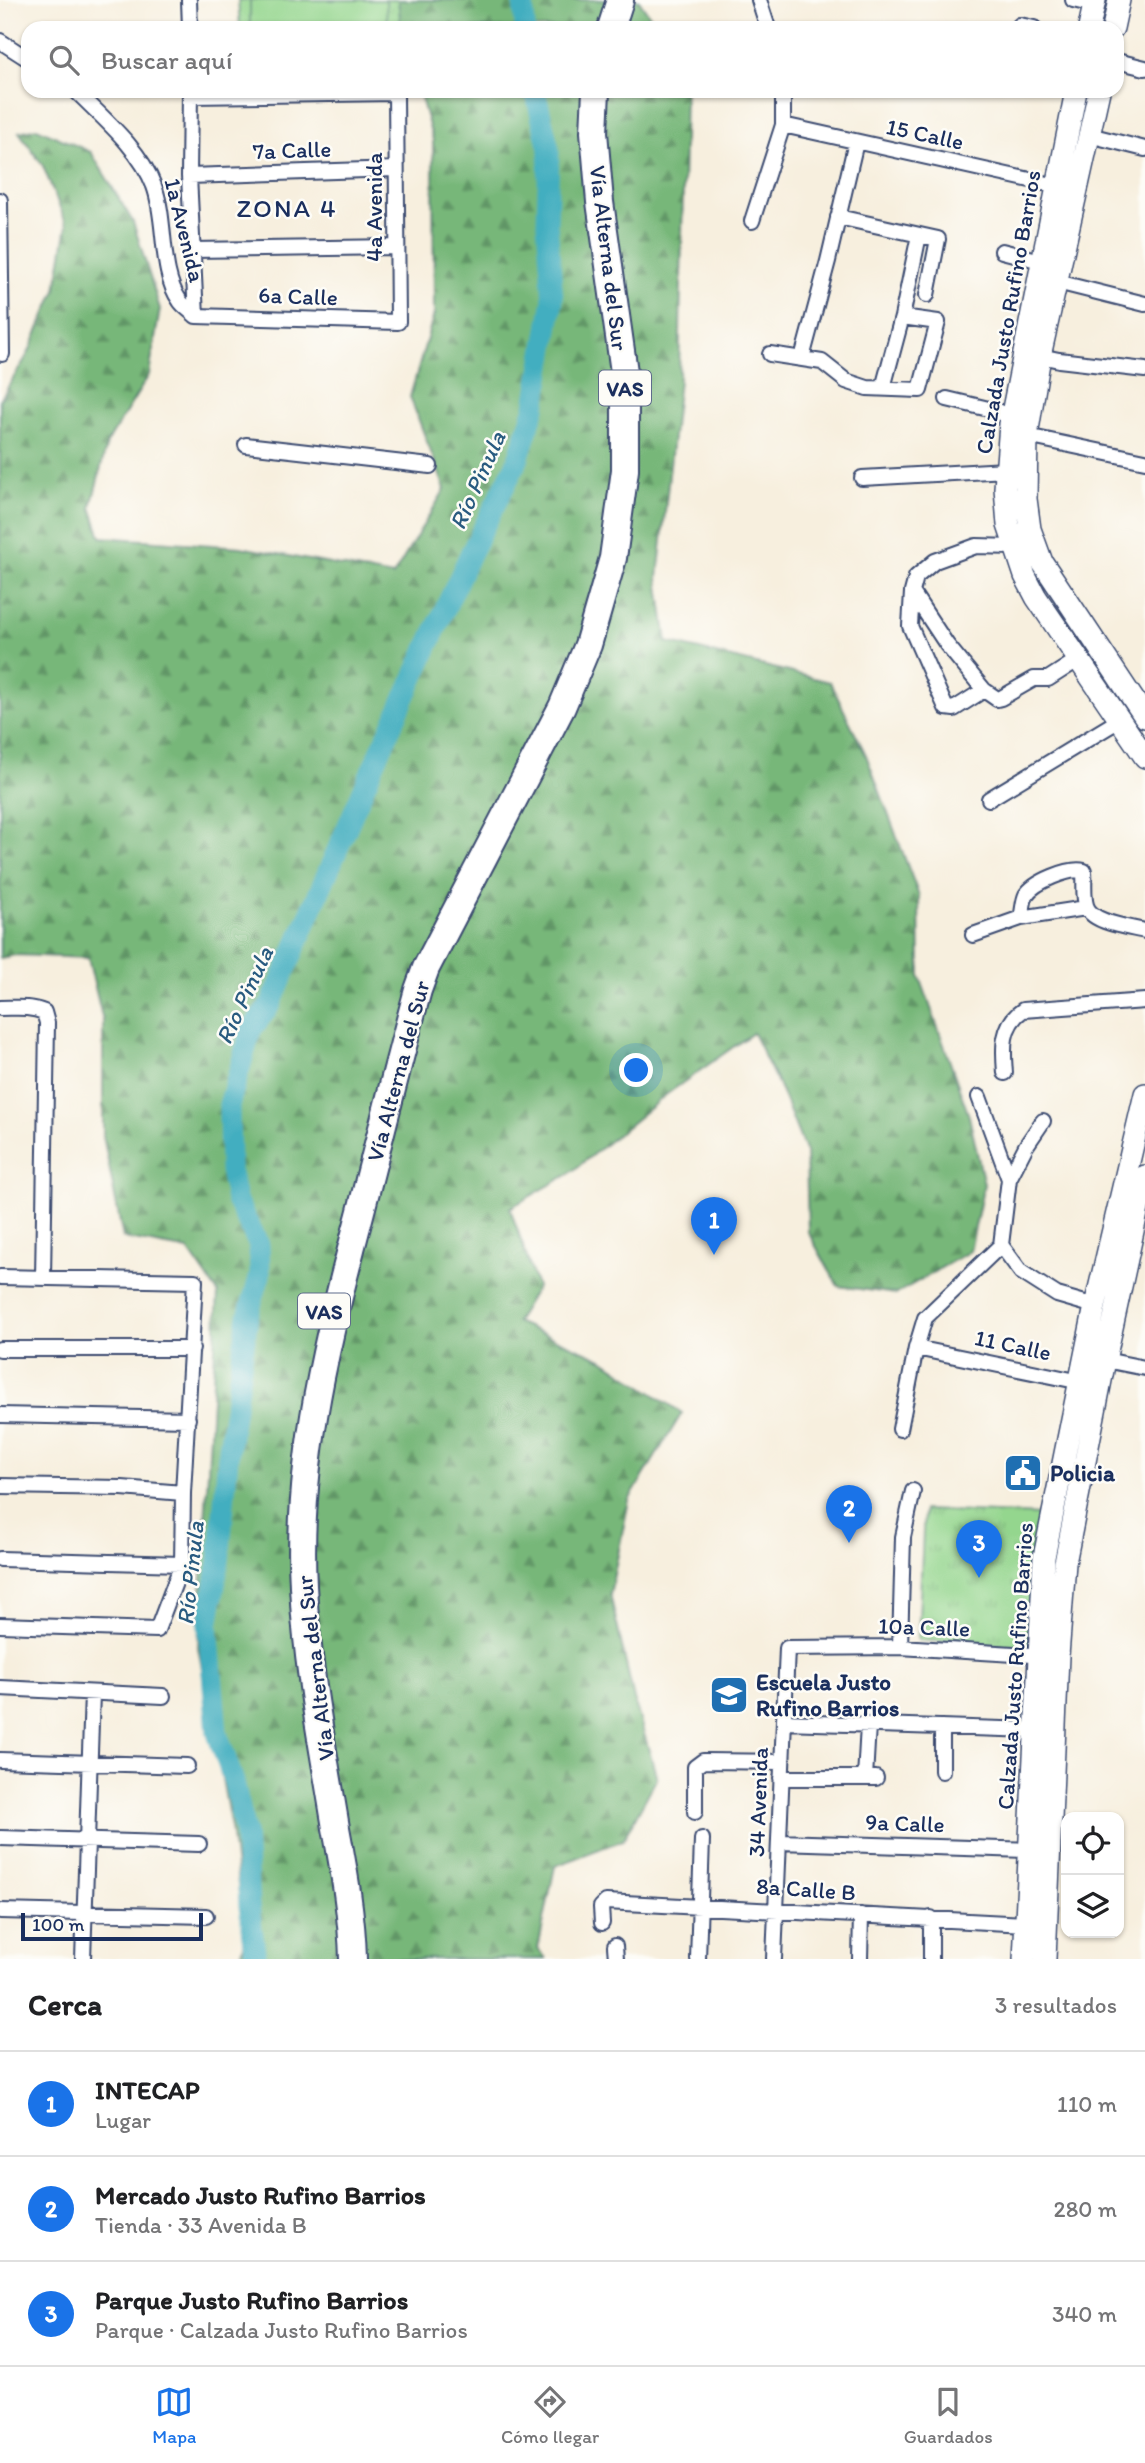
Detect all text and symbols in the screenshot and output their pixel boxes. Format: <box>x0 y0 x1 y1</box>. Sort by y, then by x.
search box <box>21 21 1124 98</box>
icon: search <box>45 41 83 79</box>
text: Buscar aquí <box>101 44 232 76</box>
street label: 15 Calle <box>884 112 966 156</box>
street label: 7a Calle <box>252 135 332 165</box>
street label: 4a Avenida <box>360 152 388 262</box>
street label: Vía Alterna del Sur <box>584 164 634 352</box>
street label: Calzada Justo Rufino Barrios <box>969 168 1047 456</box>
street label: 1a Avenida <box>159 175 211 285</box>
district label: ZONA 4 <box>236 192 338 224</box>
street label: 6a Calle <box>258 281 338 311</box>
road number: VAS <box>599 370 651 406</box>
water label: Río Pinula <box>443 426 512 534</box>
water label: Río Pinula <box>209 941 279 1048</box>
street label: Vía Alterna del Sur <box>360 977 436 1165</box>
your location <box>619 1053 653 1087</box>
pin: 1 <box>691 1197 737 1255</box>
road number: VAS <box>298 1294 350 1328</box>
street label: 11 Calle <box>972 1323 1054 1367</box>
public building icon: Policia <box>1002 1452 1044 1494</box>
place label: Policia <box>1050 1459 1116 1487</box>
pin: 2 <box>826 1485 872 1543</box>
water label: Río Pinula <box>170 1519 210 1626</box>
pin: 3 <box>956 1520 1002 1578</box>
street label: Calzada Justo Rufino Barrios <box>991 1521 1039 1811</box>
street label: Vía Alterna del Sur <box>290 1574 340 1762</box>
street label: 10a Calle <box>877 1611 971 1643</box>
place label: Escuela Justo Rufino Barrios <box>756 1668 899 1722</box>
school or university icon: Escuela Justo Rufino Barrios <box>708 1674 750 1716</box>
street label: 34 Avenida <box>742 1746 774 1858</box>
street label: 9a Calle <box>865 1808 945 1838</box>
map controls <box>1061 1812 1124 1938</box>
button: locate <box>1061 1812 1124 1875</box>
street label: 8a Calle B <box>755 1872 857 1906</box>
button: layers <box>1061 1875 1124 1938</box>
scale bar <box>21 1910 203 1942</box>
text: 100 m <box>32 1913 84 1936</box>
text: Cerca <box>28 1986 102 2023</box>
text: 3 resultados <box>995 1991 1117 2019</box>
text: INTECAP <box>95 2074 200 2106</box>
text: 1 <box>46 2090 56 2118</box>
text: 110 m <box>1057 2090 1117 2118</box>
text: Lugar <box>95 2106 151 2134</box>
text: Mercado Justo Rufino Barrios <box>95 2179 426 2211</box>
text: 2 <box>45 2195 57 2223</box>
text: 280 m <box>1054 2195 1117 2223</box>
text: Tienda · 33 Avenida B <box>95 2211 307 2239</box>
text: Parque Justo Rufino Barrios <box>95 2284 408 2316</box>
text: 3 <box>45 2300 57 2328</box>
text: 340 m <box>1052 2300 1117 2328</box>
text: Parque · Calzada Justo Rufino Barrios <box>95 2316 468 2344</box>
tab: Mapa <box>152 2383 196 2448</box>
tab: Cómo llegar <box>501 2383 599 2448</box>
tab: Guardados <box>904 2383 993 2448</box>

